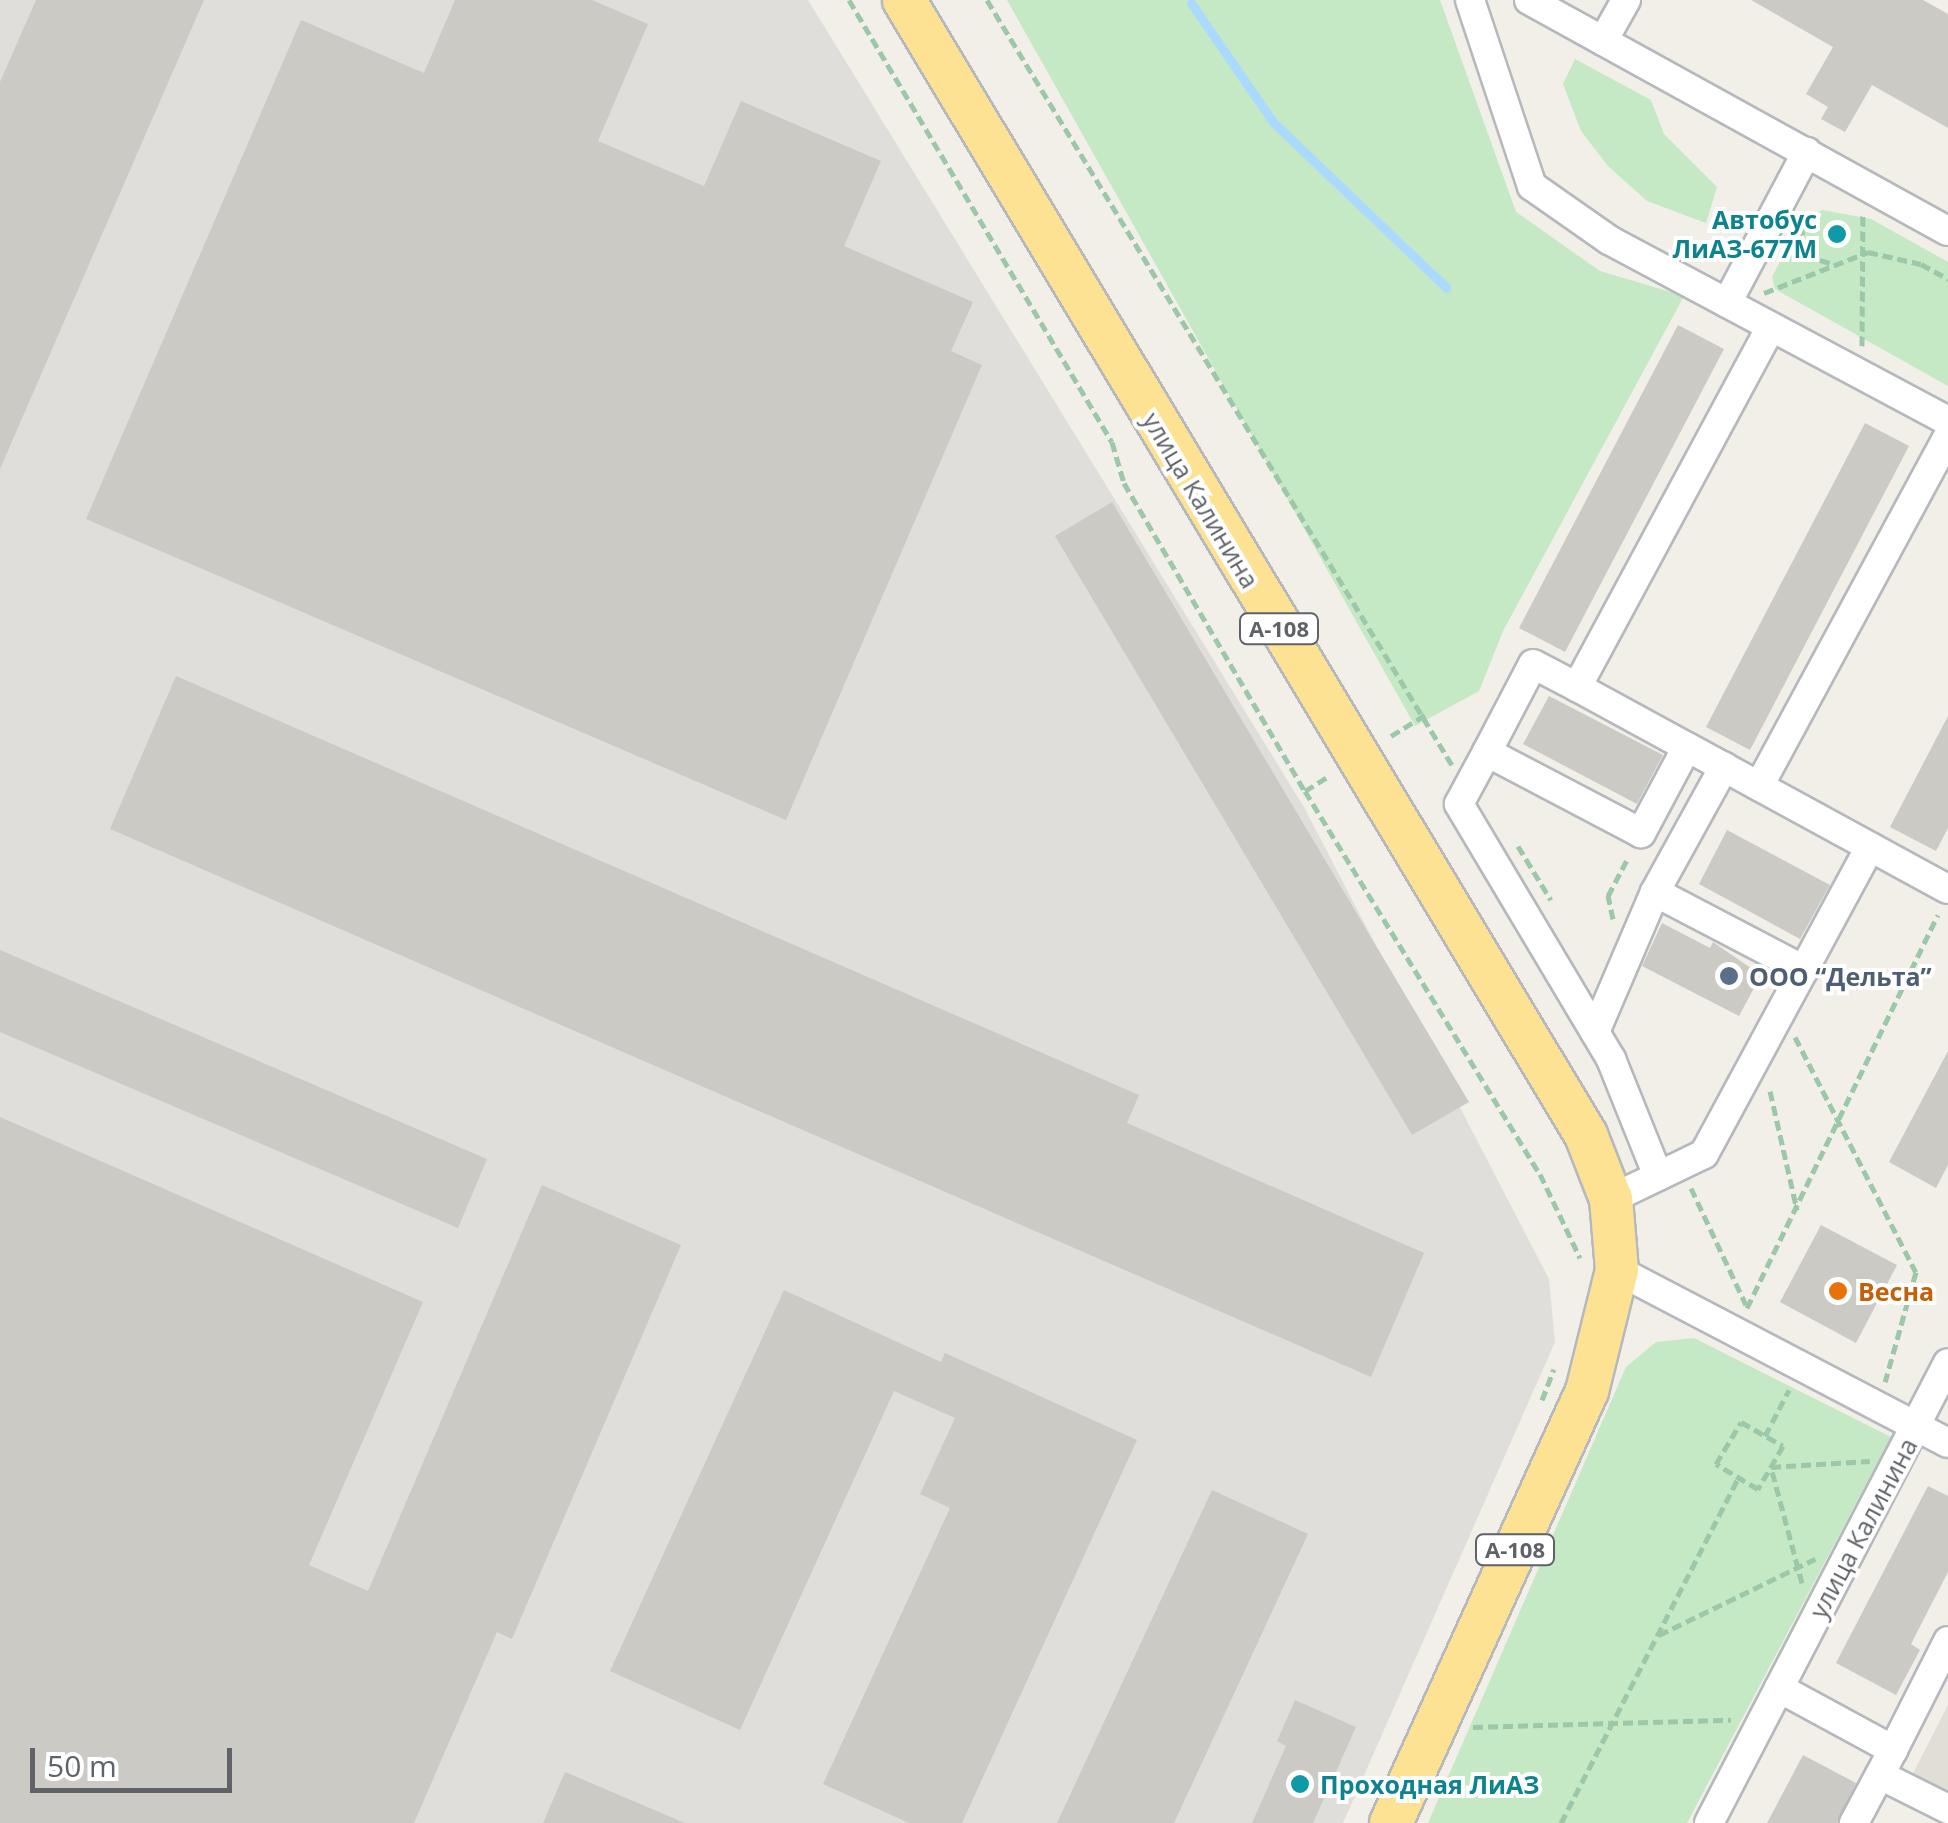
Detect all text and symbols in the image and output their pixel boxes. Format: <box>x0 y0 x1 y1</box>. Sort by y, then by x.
place label: Автобус ЛиАЗ-677М <box>1672 205 1817 264</box>
marker: Автобус ЛиАЗ-677М <box>1826 223 1848 245</box>
street label: улица Калинина <box>1137 407 1265 593</box>
road number: А-108 <box>1239 612 1319 646</box>
place label: ООО “Дельта” <box>1749 961 1932 991</box>
marker: ООО “Дельта” <box>1718 965 1740 987</box>
place label: Весна <box>1858 1276 1934 1306</box>
marker: Весна <box>1827 1280 1849 1302</box>
street label: улица Калинина <box>1803 1433 1923 1623</box>
road number: А-108 <box>1475 1533 1555 1567</box>
scale bar <box>35 1728 238 1790</box>
text: 50 m <box>47 1745 117 1786</box>
place label: Проходная ЛиАЗ <box>1320 1769 1540 1799</box>
marker: Проходная ЛиАЗ <box>1289 1773 1311 1795</box>

